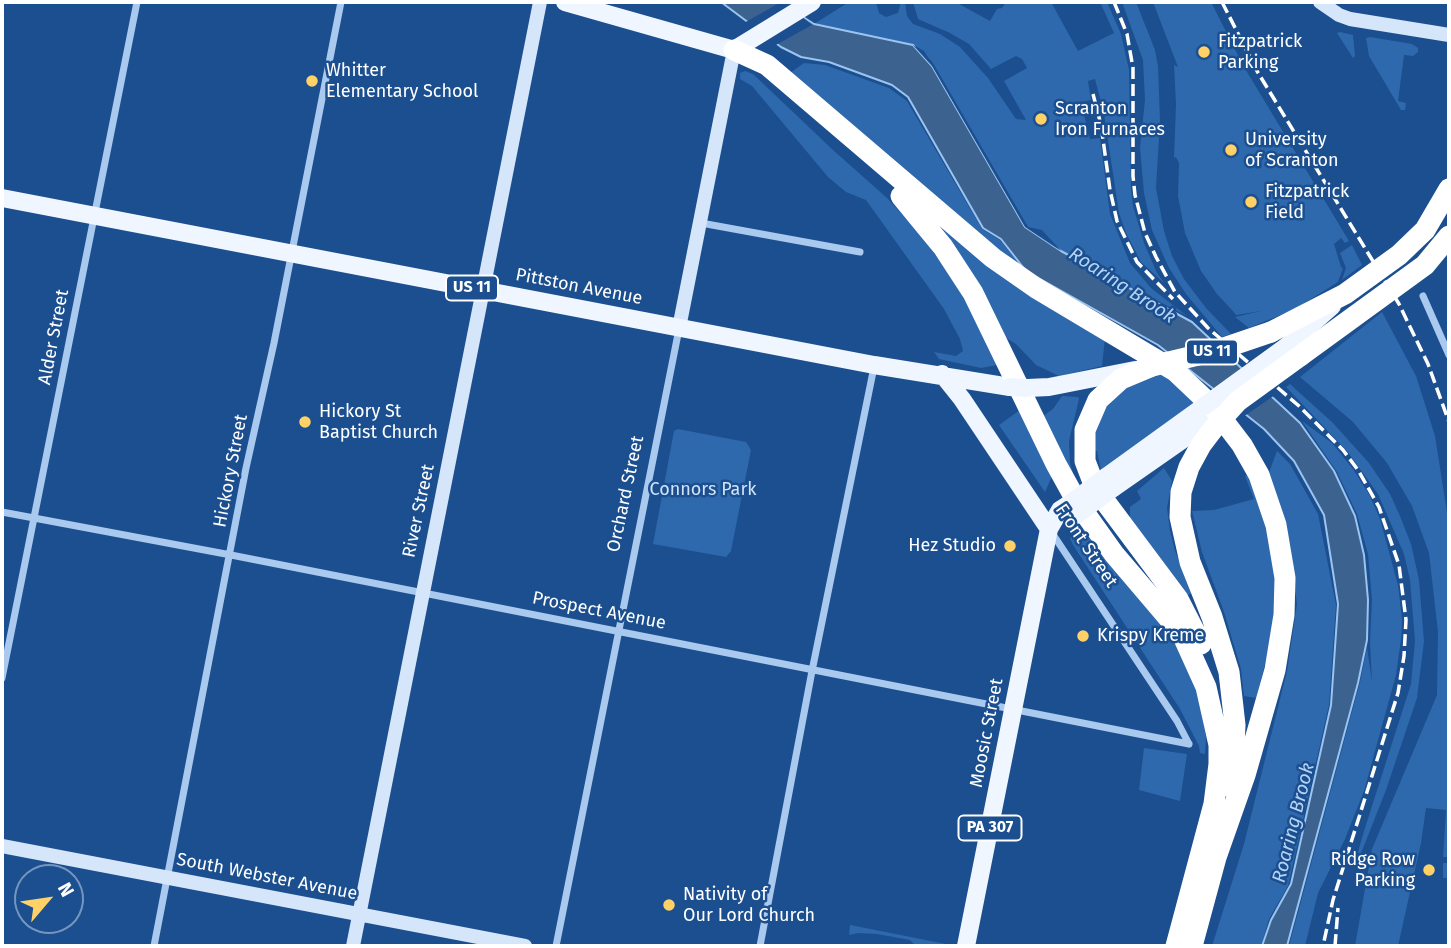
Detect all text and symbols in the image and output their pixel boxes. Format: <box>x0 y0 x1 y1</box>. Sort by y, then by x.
place label: Fitzpatrick Parking <box>1218 31 1302 74</box>
marker: Fitzpatrick Parking <box>1196 44 1212 60</box>
place label: Whitter Elementary School <box>326 60 478 102</box>
marker: Whitter Elementary School <box>304 73 320 89</box>
place label: Scranton Iron Furnaces <box>1055 98 1165 140</box>
marker: Scranton Iron Furnaces <box>1033 111 1049 127</box>
place label: University of Scranton <box>1245 129 1339 172</box>
marker: University of Scranton <box>1223 142 1239 158</box>
place label: Fitzpatrick Field <box>1265 181 1349 224</box>
marker: Fitzpatrick Field <box>1243 194 1259 210</box>
water label: Roaring Brook <box>1064 243 1180 329</box>
street label: Pittston Avenue <box>514 264 644 310</box>
road number: US 11 <box>446 276 498 300</box>
street label: Alder Street <box>34 288 74 386</box>
road number: US 11 <box>1186 340 1238 364</box>
place label: Hickory St Baptist Church <box>319 401 438 444</box>
street label: Hickory Street <box>209 413 253 529</box>
marker: Hickory St Baptist Church <box>297 414 313 430</box>
street label: Orchard Street <box>603 434 649 554</box>
street label: River Street <box>399 462 439 560</box>
park label: Connors Park <box>649 479 757 501</box>
street label: Front Street <box>1050 500 1122 592</box>
place label: Hez Studio <box>908 535 996 557</box>
marker: Hez Studio <box>1002 538 1018 554</box>
street label: Prospect Avenue <box>530 587 668 635</box>
place label: Krispy Kreme <box>1097 625 1204 647</box>
marker: Krispy Kreme <box>1075 628 1091 644</box>
street label: Moosic Street <box>966 677 1008 789</box>
water label: Roaring Brook <box>1268 761 1320 885</box>
road number: PA 307 <box>958 816 1021 841</box>
street label: South Webster Avenue <box>175 849 359 905</box>
place label: Ridge Row Parking <box>1331 849 1415 892</box>
marker: Ridge Row Parking <box>1421 862 1437 878</box>
north arrow <box>14 864 84 934</box>
text: N <box>53 878 79 901</box>
place label: Nativity of Our Lord Church <box>683 884 815 926</box>
marker: Nativity of Our Lord Church <box>661 897 677 913</box>

